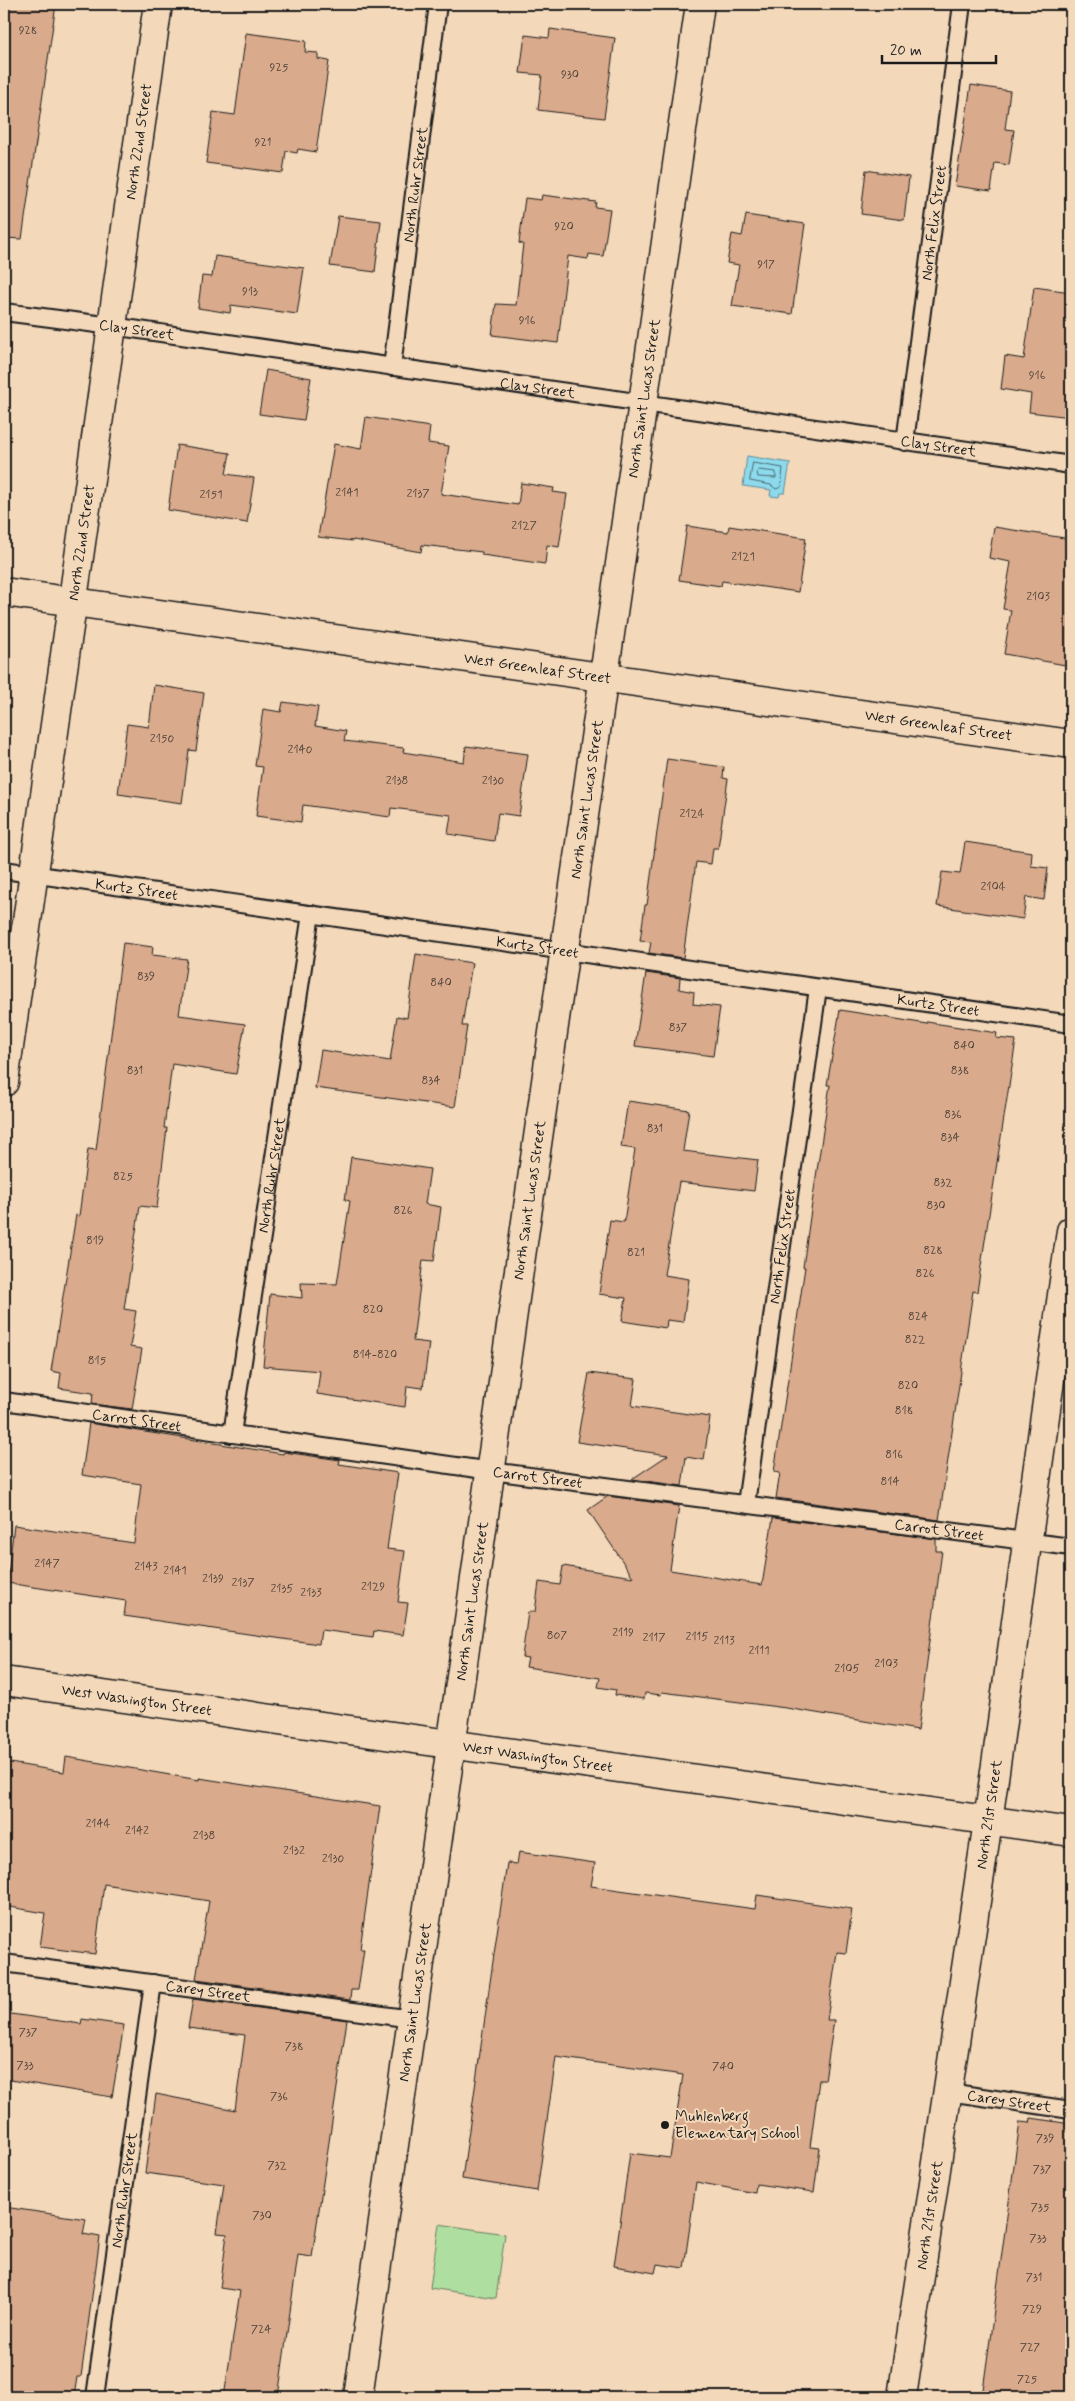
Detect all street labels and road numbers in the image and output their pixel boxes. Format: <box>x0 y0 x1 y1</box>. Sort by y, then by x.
street label: North 22nd Street <box>121 82 158 201</box>
street label: North Ruhr Street <box>399 125 433 244</box>
street label: North Felix Street <box>917 164 952 282</box>
street label: Clay Street <box>98 315 176 346</box>
street label: North Saint Lucas Street <box>623 317 666 479</box>
street label: Clay Street <box>498 373 577 404</box>
street label: Clay Street <box>899 431 978 462</box>
street label: North 22nd Street <box>64 483 100 602</box>
street label: West Greenleaf Street <box>462 649 613 689</box>
street label: West Greenleaf Street <box>863 706 1014 747</box>
street label: North Saint Lucas Street <box>566 718 609 880</box>
street label: Kurtz Street <box>94 874 179 906</box>
street label: Kurtz Street <box>495 932 580 964</box>
street label: Kurtz Street <box>896 990 981 1022</box>
street label: North Ruhr Street <box>254 1116 291 1234</box>
street label: North Saint Lucas Street <box>509 1119 551 1281</box>
street label: North Felix Street <box>765 1187 801 1305</box>
street label: Carrot Street <box>91 1405 183 1437</box>
street label: Carrot Street <box>492 1462 584 1494</box>
street label: Carrot Street <box>893 1515 985 1547</box>
street label: North Saint Lucas Street <box>451 1520 494 1682</box>
street label: West Washington Street <box>60 1680 213 1721</box>
street label: West Washington Street <box>461 1737 614 1778</box>
street label: North 21st Street <box>972 1758 1008 1871</box>
street label: North Saint Lucas Street <box>394 1921 437 2083</box>
street label: Carey Street <box>164 1976 252 2008</box>
street label: Carey Street <box>966 2086 1053 2118</box>
street label: North Ruhr Street <box>107 2131 143 2249</box>
street label: North 21st Street <box>912 2159 948 2271</box>

